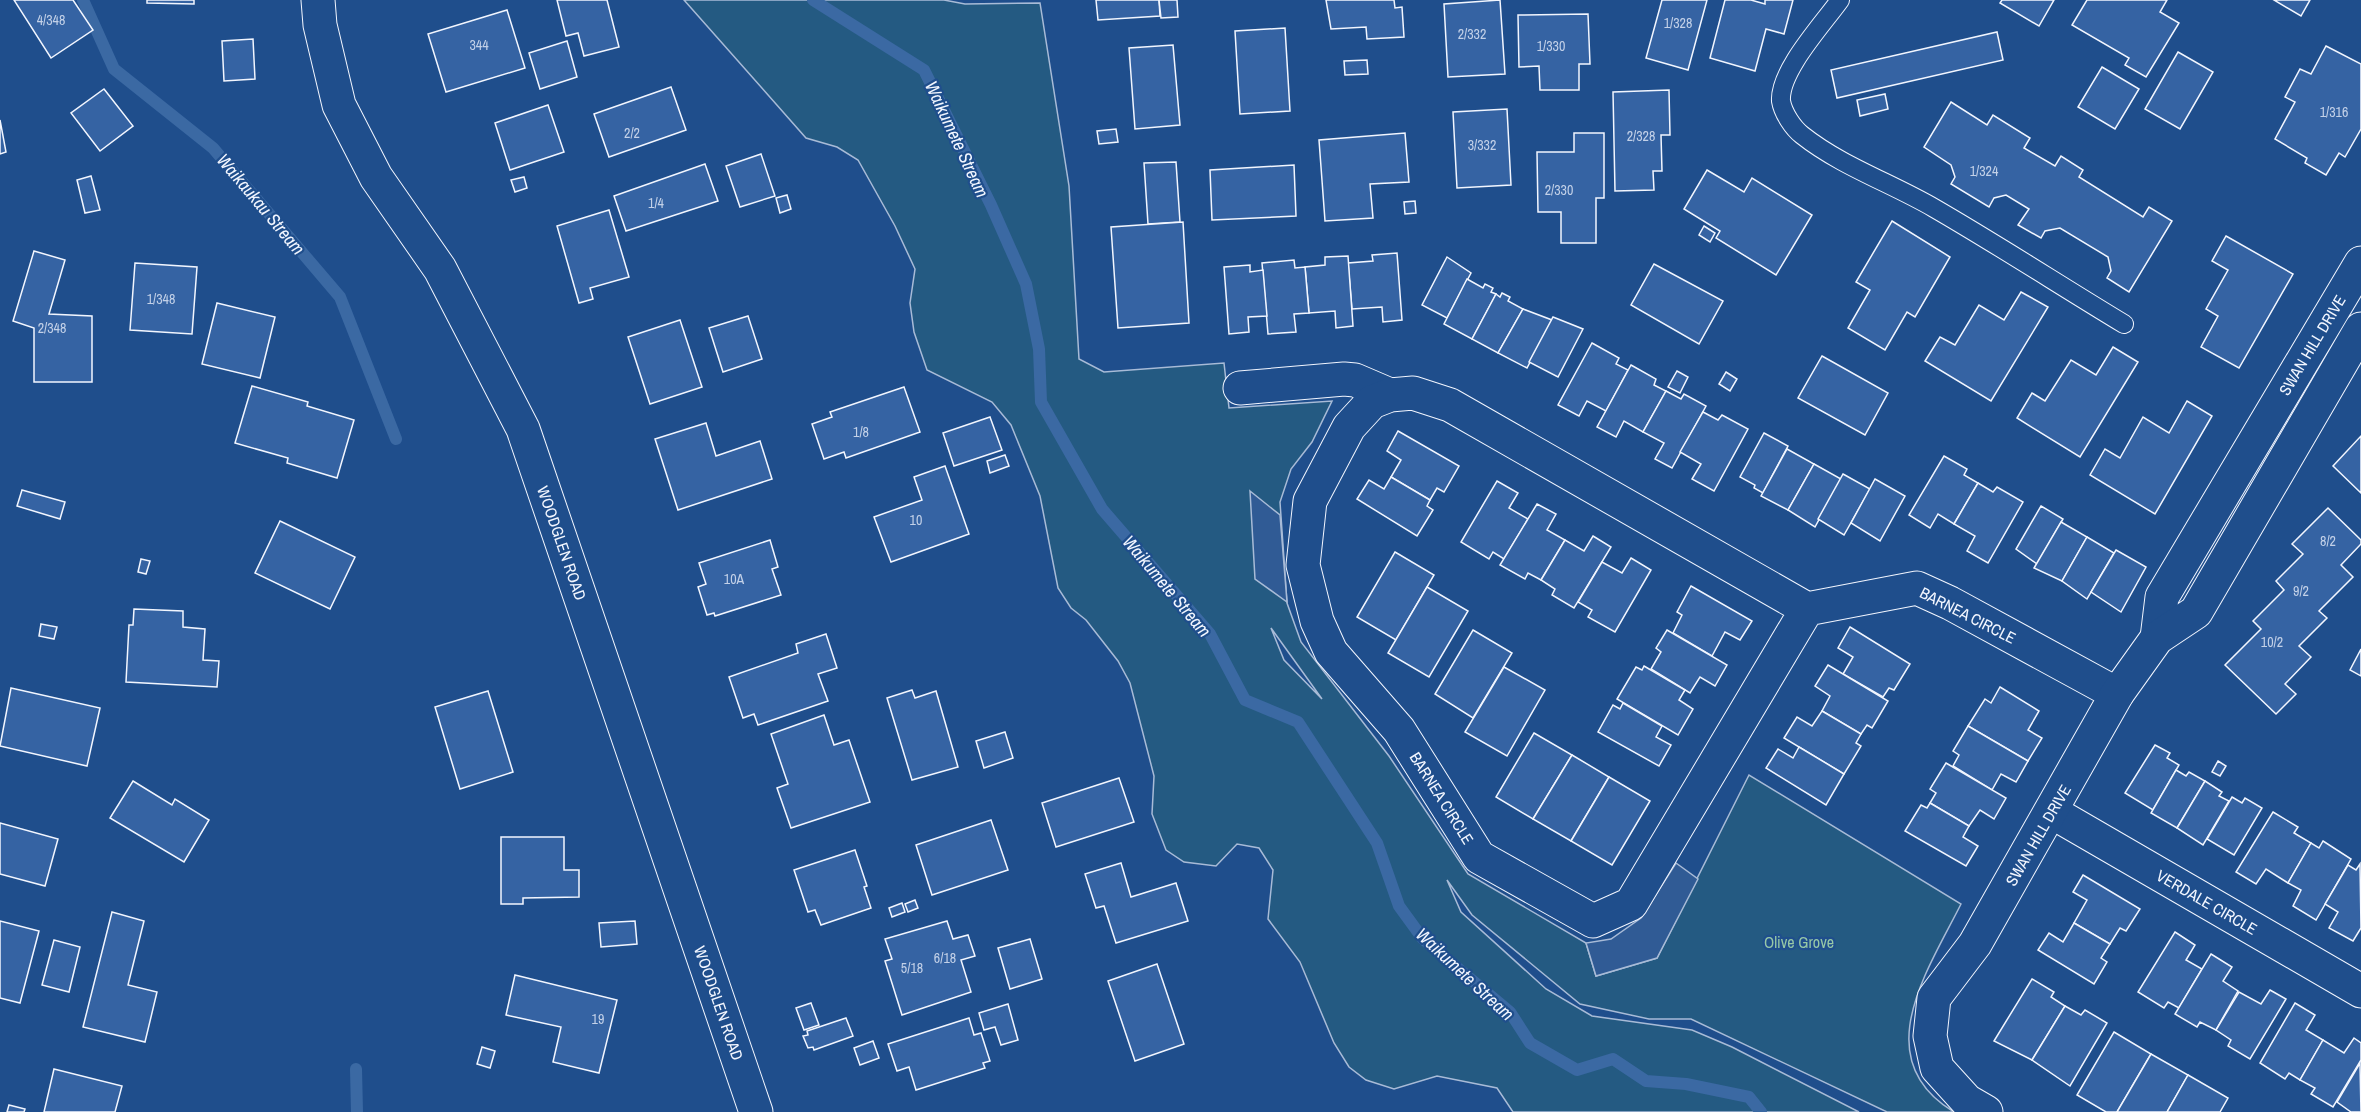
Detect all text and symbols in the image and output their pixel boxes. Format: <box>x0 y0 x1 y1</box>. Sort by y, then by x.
house number: 4/348 <box>37 11 65 29</box>
house number: 1/328 <box>1664 14 1692 32</box>
house number: 2/332 <box>1458 25 1486 43</box>
house number: 344 <box>469 36 489 54</box>
house number: 1/330 <box>1537 37 1565 55</box>
water label: Waikumete Stream <box>919 77 995 201</box>
house number: 1/316 <box>2320 103 2348 121</box>
house number: 2/2 <box>624 124 640 142</box>
house number: 2/328 <box>1627 127 1655 145</box>
house number: 3/332 <box>1468 136 1496 154</box>
water label: Waikaukau Stream <box>211 148 311 260</box>
house number: 1/324 <box>1970 162 1999 180</box>
house number: 2/330 <box>1545 181 1573 199</box>
house number: 1/4 <box>648 194 665 212</box>
house number: 1/348 <box>147 290 175 308</box>
street label: SWAN HILL DRIVE <box>2273 291 2351 399</box>
house number: 2/348 <box>38 319 66 337</box>
house number: 1/8 <box>853 423 869 441</box>
street label: WOODGLEN ROAD <box>532 483 592 603</box>
house number: 10 <box>910 511 922 529</box>
water label: Waikumete Stream <box>1117 530 1217 642</box>
house number: 8/2 <box>2320 532 2336 550</box>
house number: 10A <box>724 570 745 588</box>
street label: BARNEA CIRCLE <box>1916 581 2020 649</box>
house number: 9/2 <box>2293 582 2309 600</box>
house number: 10/2 <box>2261 633 2283 651</box>
street label: BARNEA CIRCLE <box>1405 748 1479 848</box>
street label: SWAN HILL DRIVE <box>2000 780 2076 890</box>
street label: VERDALE CIRCLE <box>2153 864 2261 940</box>
water label: Waikumete Stream <box>1410 922 1520 1026</box>
park label: Olive Grove <box>1764 931 1834 953</box>
street label: WOODGLEN ROAD <box>689 943 749 1063</box>
house number: 6/18 <box>934 949 956 967</box>
house number: 5/18 <box>901 959 923 977</box>
house number: 19 <box>592 1010 604 1028</box>

